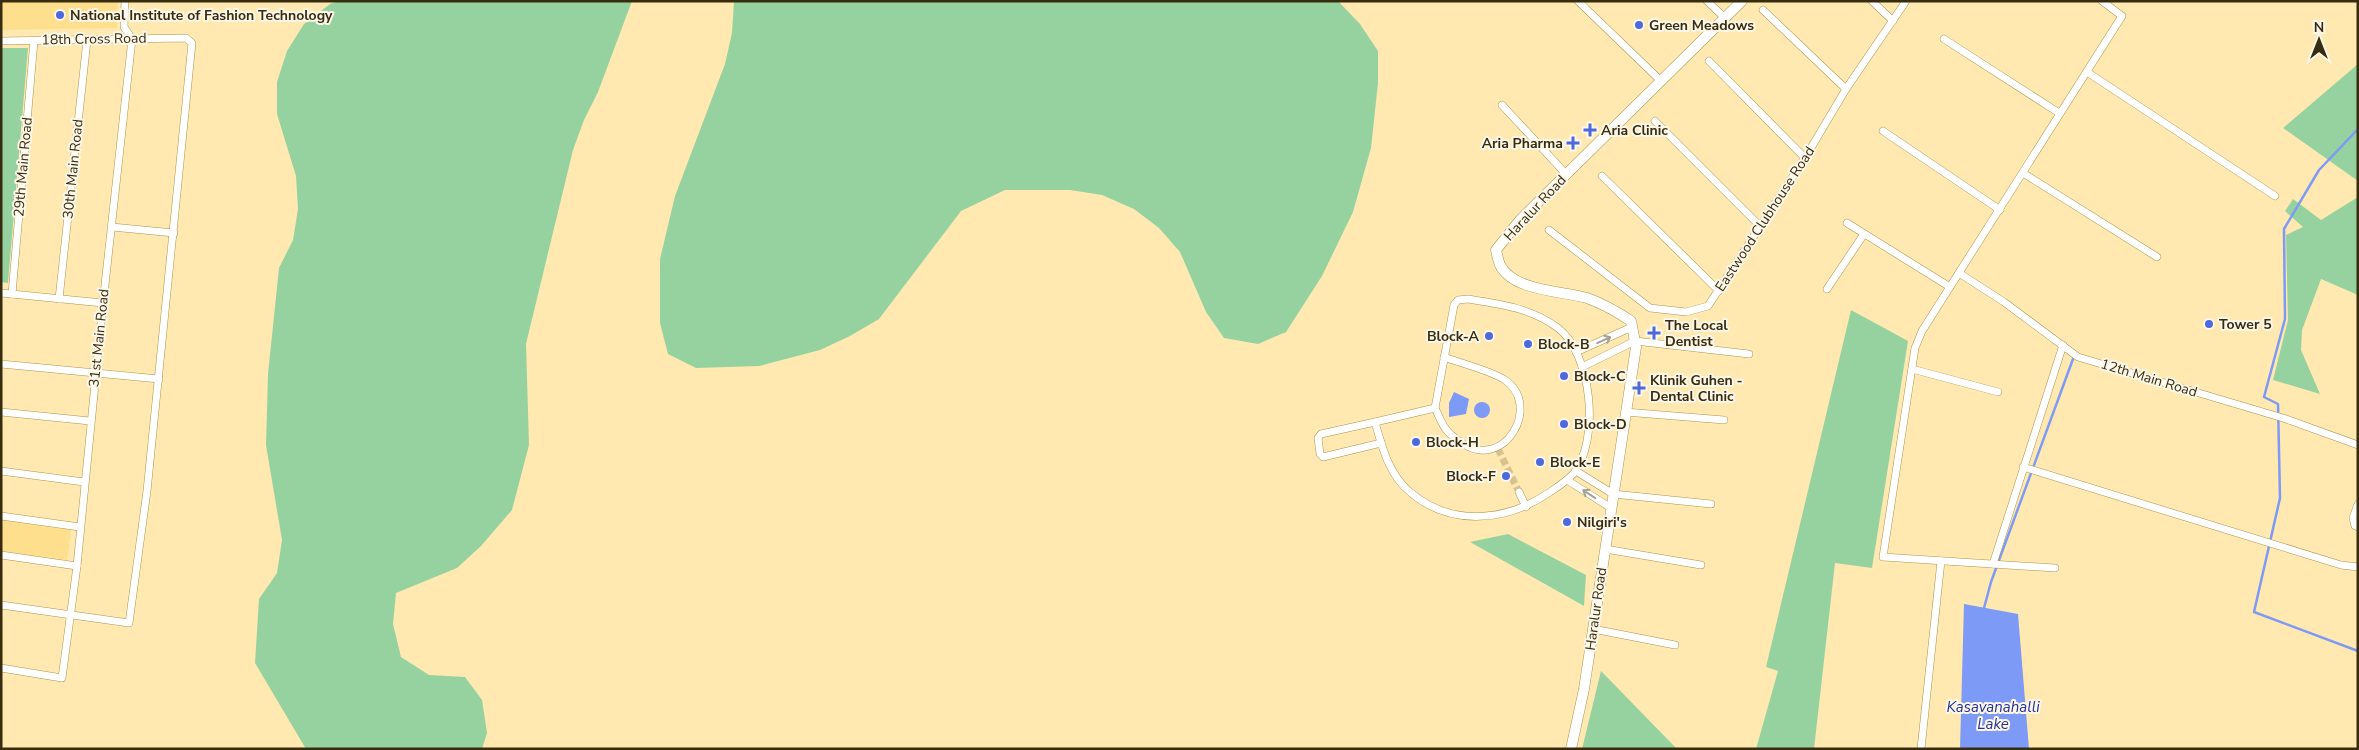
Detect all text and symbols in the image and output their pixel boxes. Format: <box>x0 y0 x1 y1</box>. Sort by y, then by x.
place label: National Institute of Fashion Technology <box>70 6 333 25</box>
marker: National Institute of Fashion Technology <box>54 9 66 21</box>
north arrow <box>2294 15 2344 65</box>
place label: Green Meadows <box>1649 16 1754 35</box>
text: N <box>2314 18 2324 37</box>
marker: Green Meadows <box>1633 19 1645 31</box>
street label: 18th Cross Road <box>41 29 147 49</box>
street label: 29th Main Road <box>9 116 37 218</box>
street label: 30th Main Road <box>58 118 88 220</box>
place label: Aria Clinic <box>1601 121 1668 140</box>
marker: Aria Clinic <box>1583 123 1597 137</box>
place label: Aria Pharma <box>1482 134 1563 153</box>
marker: Aria Pharma <box>1567 137 1579 149</box>
street label: Eastwood Clubhouse Road <box>1711 143 1819 295</box>
street label: Haralur Road <box>1500 171 1570 245</box>
street label: 31st Main Road <box>84 288 114 388</box>
place label: Tower 5 <box>2219 315 2272 334</box>
place label: The Local Dentist <box>1665 316 1728 351</box>
marker: Tower 5 <box>2203 318 2215 330</box>
marker: The Local Dentist <box>1647 326 1661 340</box>
place label: Block-A <box>1427 327 1480 346</box>
marker: Block-A <box>1483 330 1495 342</box>
one-way arrow <box>1596 334 1611 344</box>
place label: Block-B <box>1538 335 1590 354</box>
marker: Block-B <box>1522 338 1534 350</box>
street label: 12th Main Road <box>2098 354 2200 402</box>
place label: Block-C <box>1574 367 1626 386</box>
marker: Block-C <box>1558 370 1570 382</box>
place label: Klinik Guhen - Dental Clinic <box>1650 371 1743 406</box>
marker: Klinik Guhen - Dental Clinic <box>1632 381 1646 395</box>
place label: Block-D <box>1574 415 1627 434</box>
marker: Block-D <box>1558 418 1570 430</box>
place label: Block-H <box>1426 433 1479 452</box>
marker: Block-H <box>1410 436 1422 448</box>
place label: Block-E <box>1550 453 1600 472</box>
marker: Block-E <box>1534 456 1546 468</box>
place label: Block-F <box>1446 467 1496 486</box>
marker: Block-F <box>1500 470 1512 482</box>
one-way arrow <box>1582 489 1596 500</box>
place label: Nilgiri's <box>1577 513 1627 532</box>
marker: Nilgiri's <box>1561 516 1573 528</box>
street label: Haralur Road <box>1581 566 1611 652</box>
water label: Kasavanahalli Lake <box>1946 697 2040 734</box>

